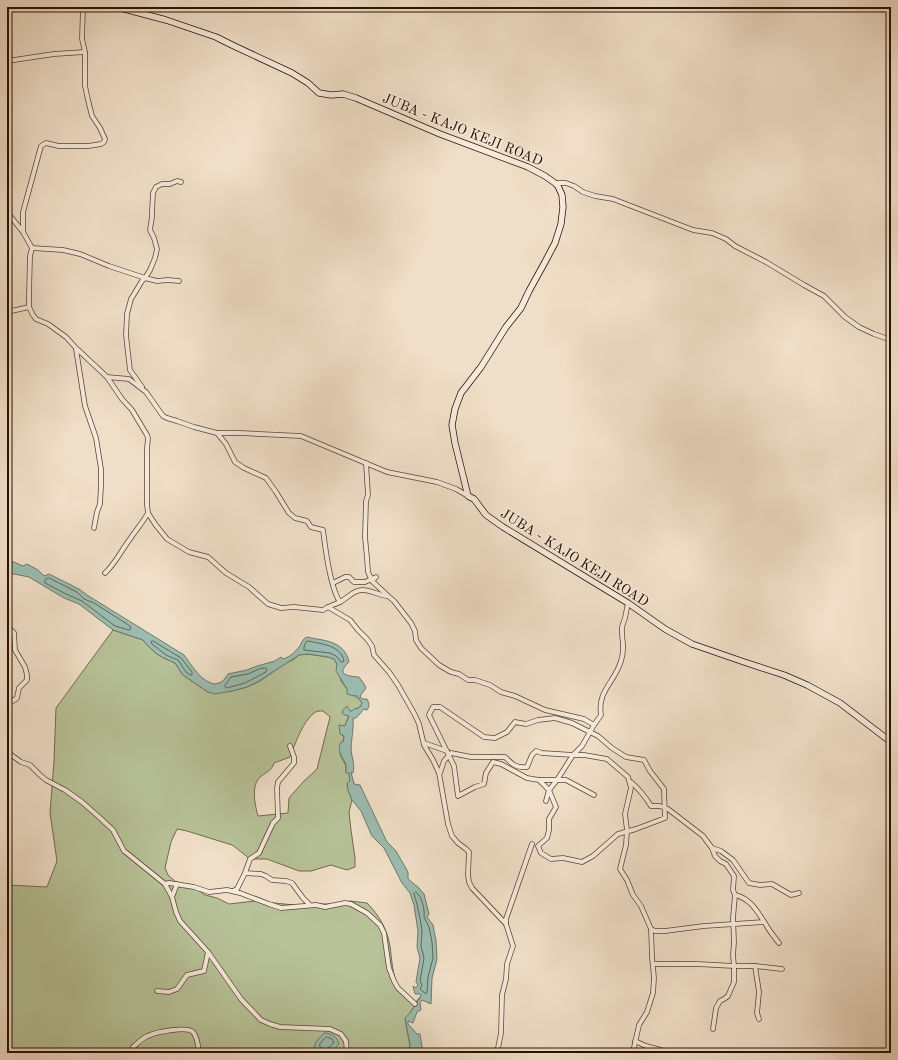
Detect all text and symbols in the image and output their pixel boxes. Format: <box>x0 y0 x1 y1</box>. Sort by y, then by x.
street label: JUBA - KAJO KEJI ROAD <box>380 91 545 169</box>
street label: JUBA - KAJO KEJI ROAD <box>498 506 651 609</box>

